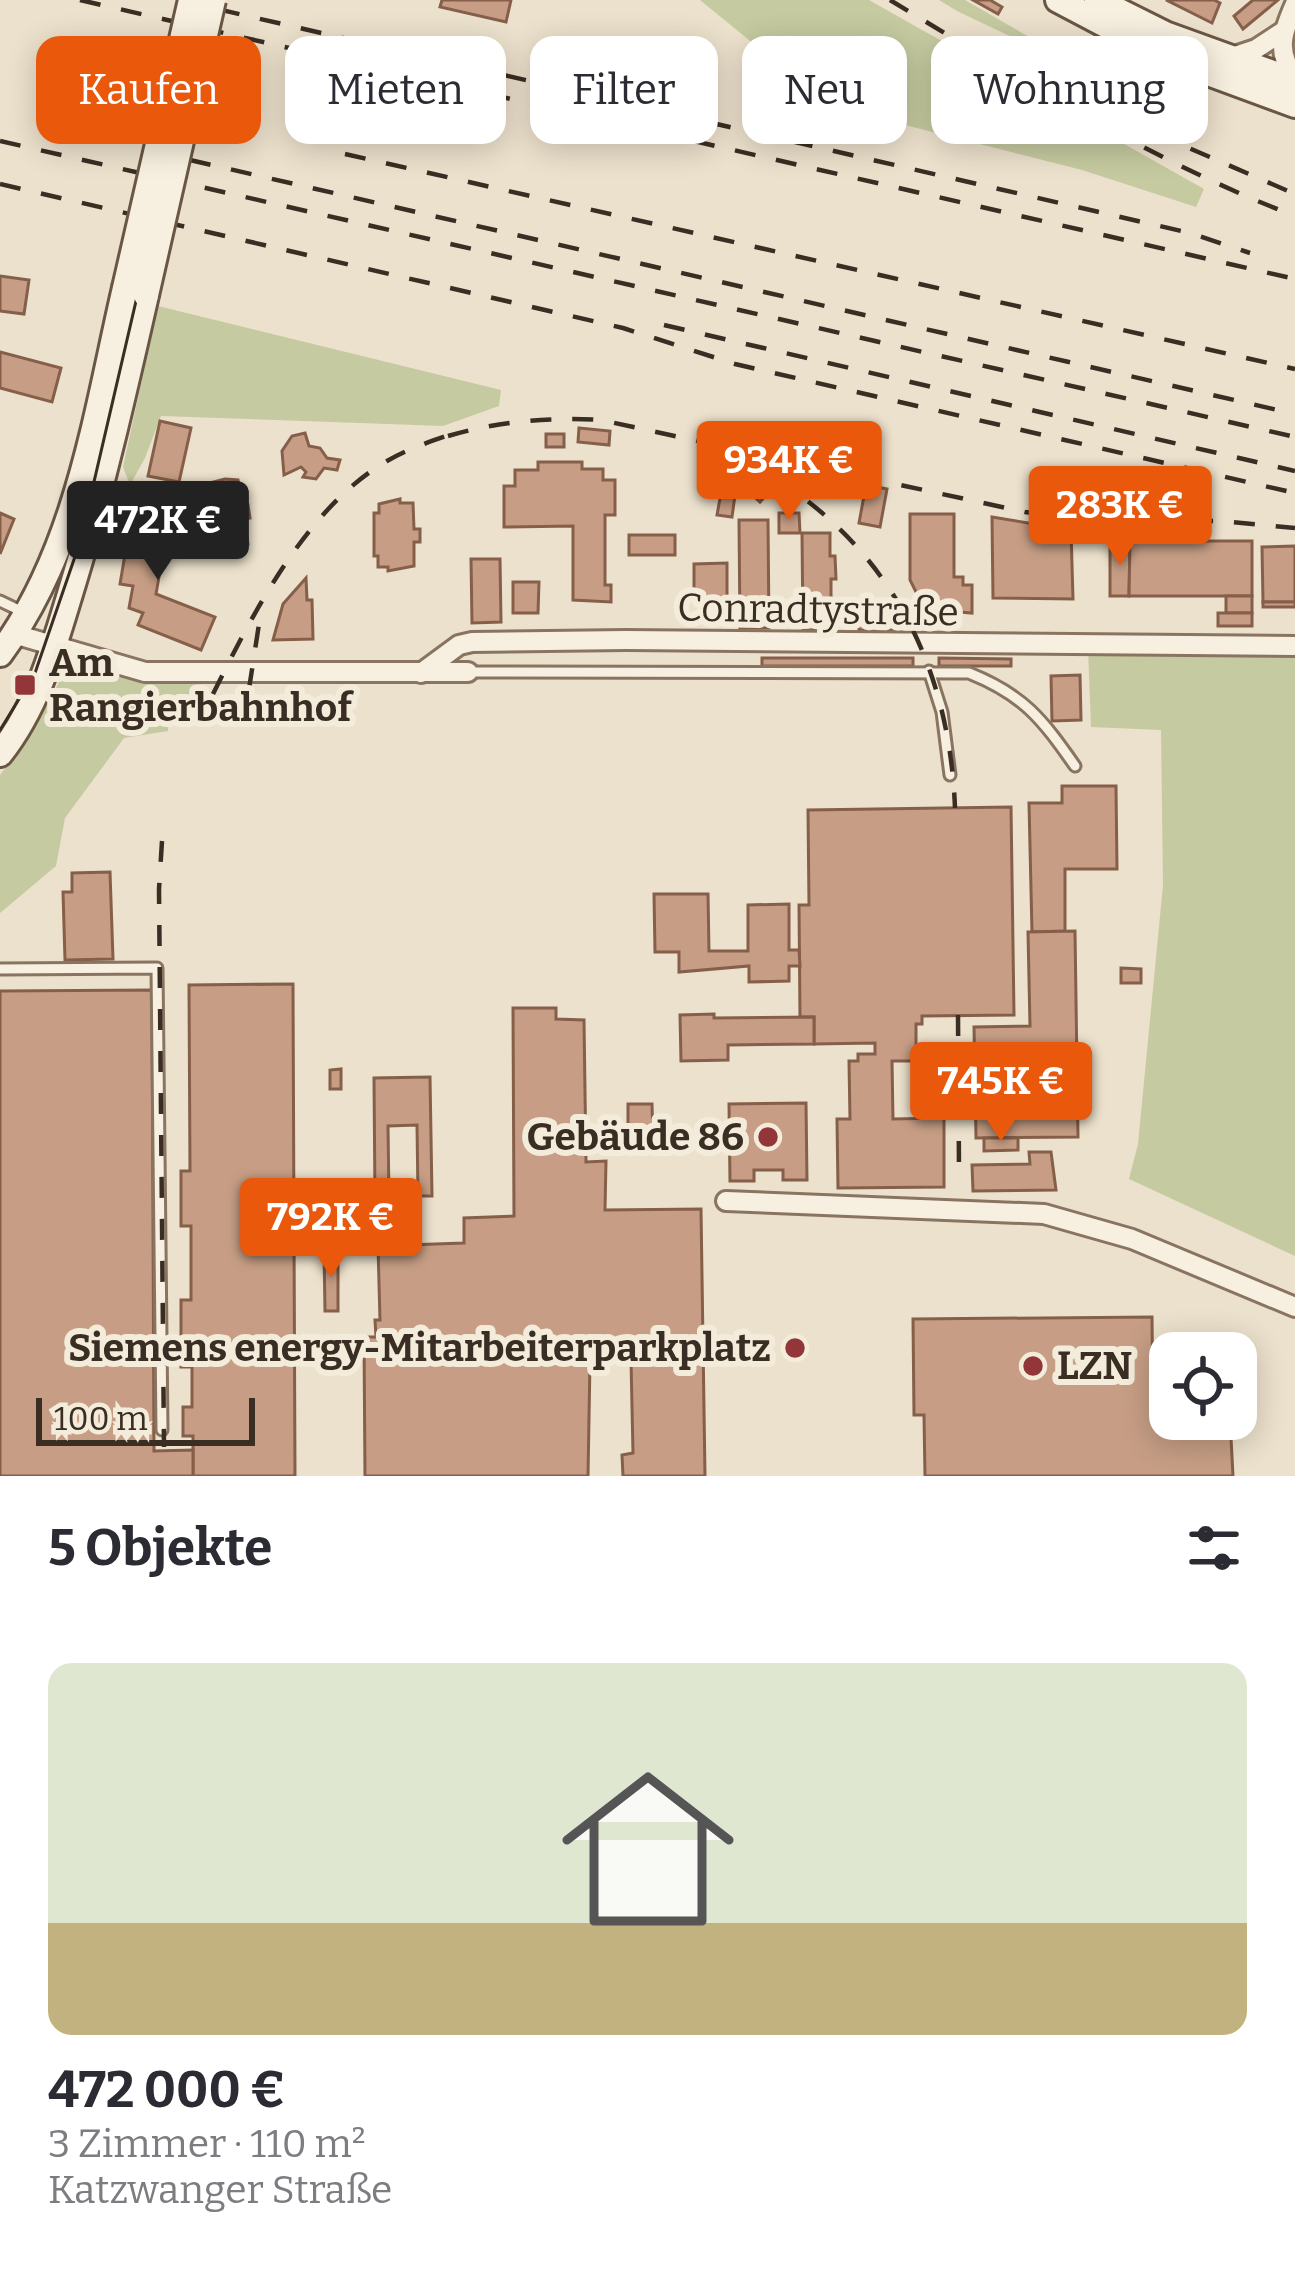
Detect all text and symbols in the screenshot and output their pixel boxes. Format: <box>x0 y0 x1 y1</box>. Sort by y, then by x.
chip: Kaufen <box>36 36 261 144</box>
chip: Mieten <box>285 36 506 144</box>
chip: Filter <box>530 36 718 144</box>
chip: Neu <box>742 36 907 144</box>
chip: Wohnung <box>931 36 1208 144</box>
pin: 934K € <box>691 421 887 523</box>
text: 934K € <box>724 437 854 483</box>
pin: 283K € <box>1022 466 1218 568</box>
pin: 472K € <box>60 481 256 583</box>
text: 283K € <box>1056 482 1184 528</box>
text: 472K € <box>94 497 222 543</box>
street label: Conradtystraße <box>677 585 959 635</box>
place label: Am Rangierbahnhof <box>49 640 354 731</box>
marker: Am Rangierbahnhof <box>12 672 38 698</box>
pin: 745K € <box>903 1042 1099 1144</box>
text: 745K € <box>937 1058 1065 1104</box>
place label: Gebäude 86 <box>527 1114 744 1160</box>
marker: Gebäude 86 <box>755 1124 781 1150</box>
pin: 792K € <box>233 1178 429 1280</box>
text: 792K € <box>267 1194 395 1240</box>
place label: Siemens energy-Mitarbeiterparkplatz <box>68 1325 771 1371</box>
map controls <box>1149 1332 1257 1440</box>
button: locate <box>1149 1332 1257 1440</box>
marker: Siemens energy-Mitarbeiterparkplatz <box>782 1335 808 1361</box>
place label: LZN <box>1057 1343 1132 1389</box>
marker: LZN <box>1020 1353 1046 1379</box>
scale bar <box>36 1392 255 1445</box>
text: 100 m <box>54 1399 148 1439</box>
icon: filters <box>1181 1515 1247 1581</box>
text: 5 Objekte <box>48 1517 272 1579</box>
icon: home <box>540 1741 756 1957</box>
text: 472 000 € <box>48 2059 285 2121</box>
text: 3 Zimmer · 110 m² <box>48 2121 366 2167</box>
text: Katzwanger Straße <box>48 2167 392 2213</box>

